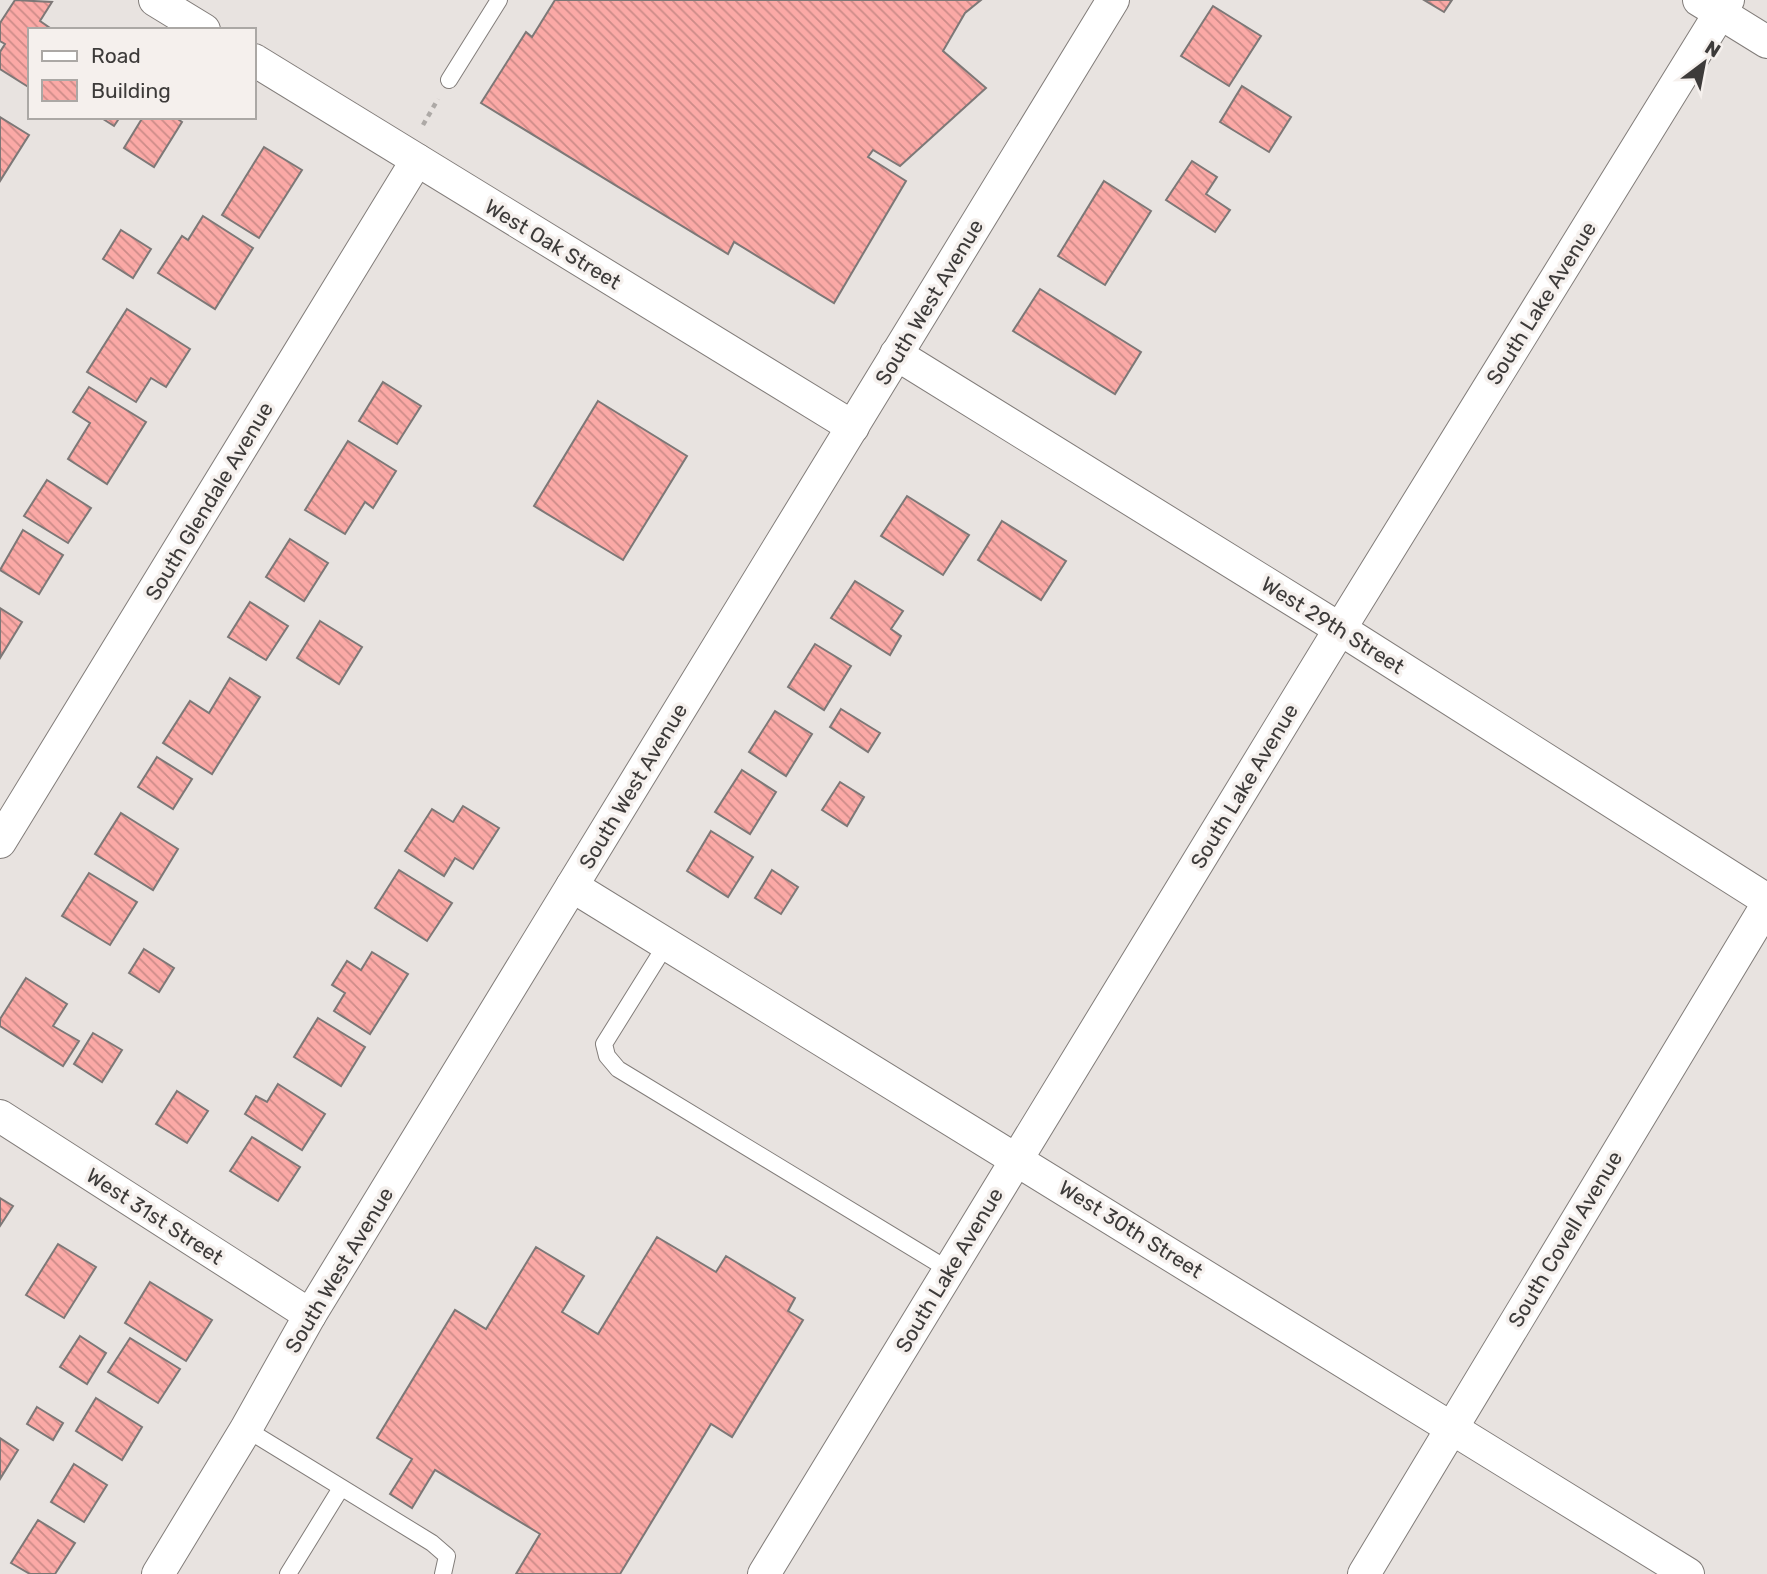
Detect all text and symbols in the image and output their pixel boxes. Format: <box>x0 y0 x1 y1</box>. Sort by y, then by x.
legend <box>28 28 256 119</box>
north arrow <box>1669 28 1739 98</box>
text: N <box>1701 36 1725 62</box>
text: Road <box>91 43 141 68</box>
text: Building <box>91 78 171 103</box>
street label: West Oak Street <box>480 193 626 295</box>
street label: South West Avenue <box>870 215 988 389</box>
street label: South Lake Avenue <box>1481 217 1601 389</box>
street label: South Glendale Avenue <box>140 397 278 605</box>
street label: West 29th Street <box>1257 571 1409 679</box>
street label: South West Avenue <box>574 699 692 873</box>
street label: South Lake Avenue <box>1185 699 1303 873</box>
street label: South Covell Avenue <box>1503 1146 1627 1332</box>
street label: West 31st Street <box>82 1162 228 1270</box>
street label: West 30th Street <box>1054 1175 1208 1283</box>
street label: South West Avenue <box>280 1183 398 1357</box>
street label: South Lake Avenue <box>890 1183 1008 1357</box>

